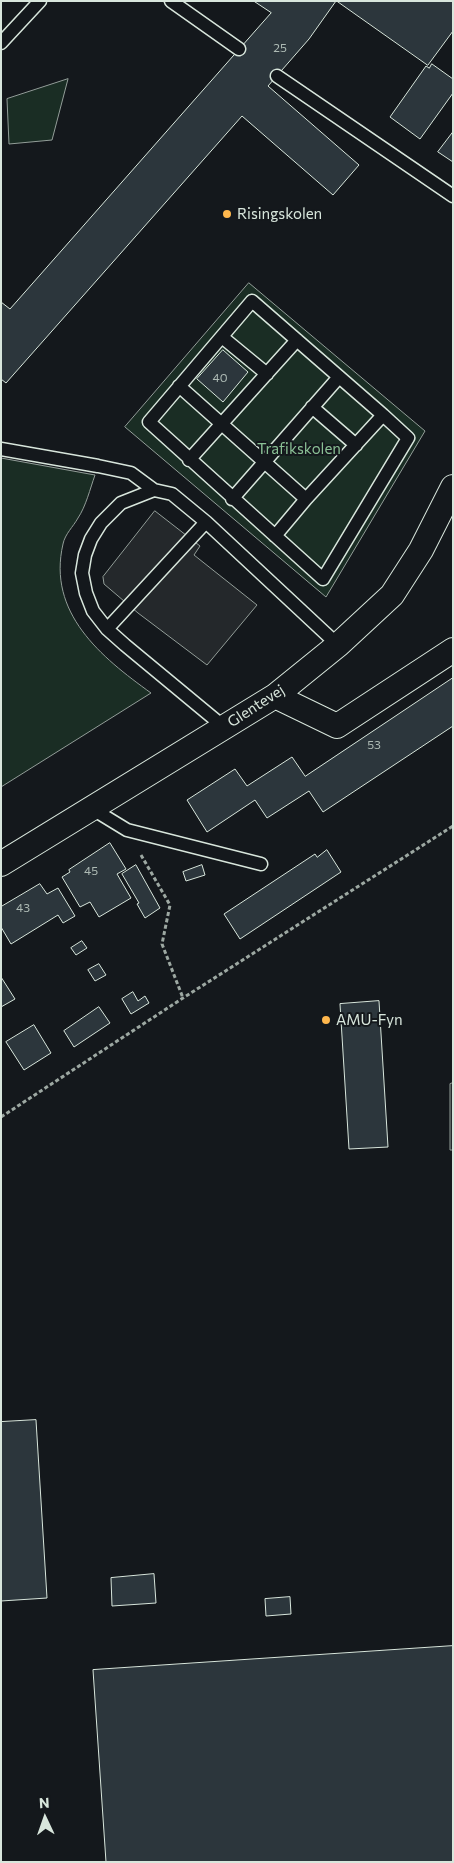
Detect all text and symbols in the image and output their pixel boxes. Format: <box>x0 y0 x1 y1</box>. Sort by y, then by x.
house number: 25 <box>273 41 287 55</box>
place label: Risingskolen <box>237 205 322 223</box>
marker: Risingskolen <box>221 208 233 220</box>
house number: 40 <box>212 371 228 385</box>
park label: Trafikskolen <box>257 440 341 458</box>
street label: Glentevej <box>224 681 288 731</box>
house number: 53 <box>367 738 381 752</box>
house number: 45 <box>84 864 98 878</box>
house number: 43 <box>16 901 30 915</box>
place label: AMU-Fyn <box>336 1011 403 1029</box>
marker: AMU-Fyn <box>320 1014 332 1026</box>
north arrow <box>20 1793 70 1843</box>
text: N <box>39 1794 50 1811</box>

